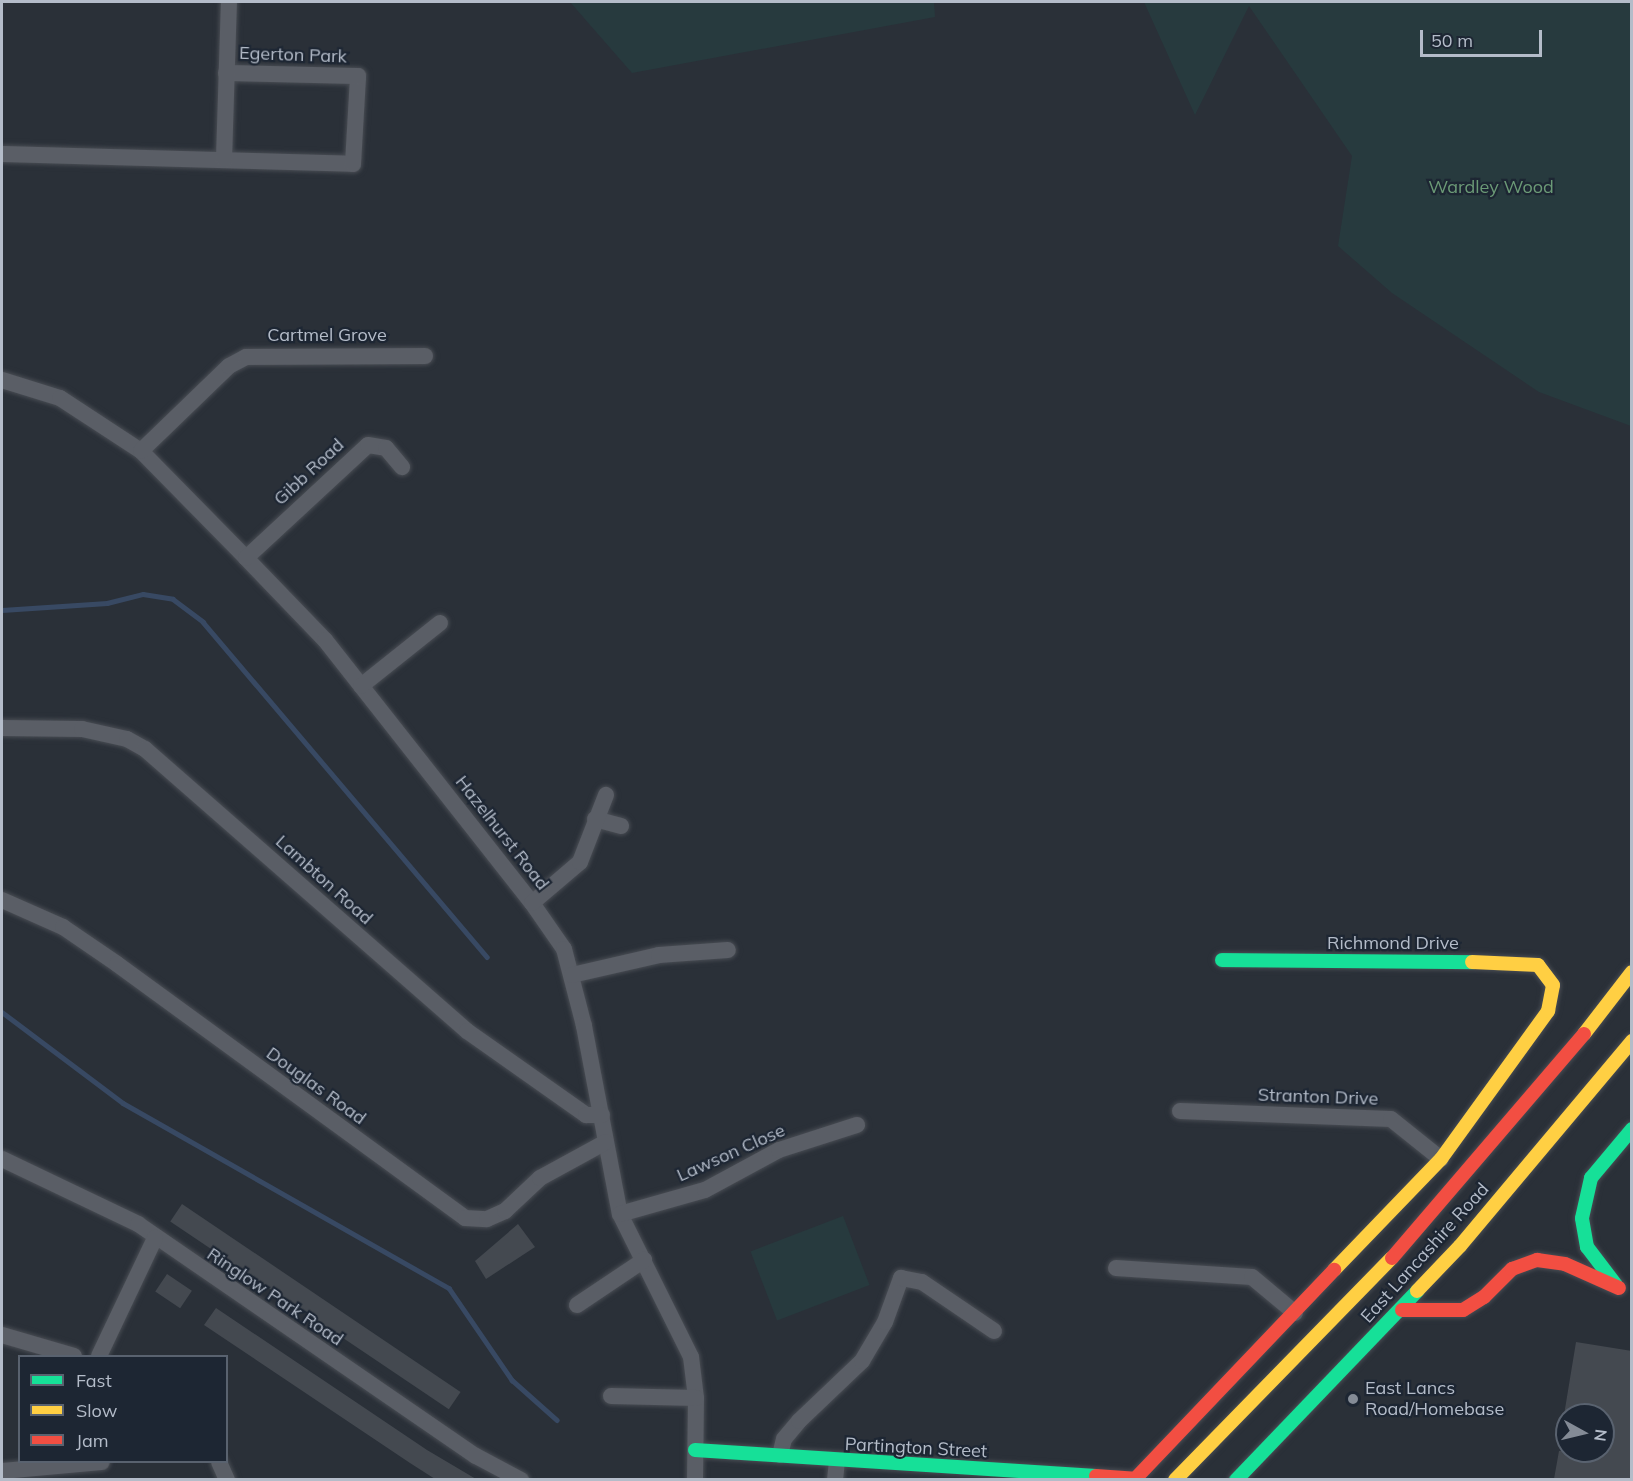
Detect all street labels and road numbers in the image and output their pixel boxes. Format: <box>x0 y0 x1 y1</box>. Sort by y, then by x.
street label: Egerton Park <box>239 42 347 68</box>
street label: Cartmel Grove <box>267 324 387 346</box>
street label: Gibb Road <box>270 434 348 510</box>
street label: Hazelhurst Road <box>451 772 553 894</box>
street label: Lambton Road <box>271 831 377 929</box>
street label: Richmond Drive <box>1327 932 1459 954</box>
street label: Douglas Road <box>262 1043 370 1129</box>
street label: Stranton Drive <box>1257 1084 1379 1110</box>
street label: Lawson Close <box>674 1120 788 1186</box>
street label: East Lancashire Road <box>1357 1179 1493 1327</box>
street label: Ringlow Park Road <box>203 1243 347 1351</box>
street label: Partington Street <box>844 1433 988 1463</box>

